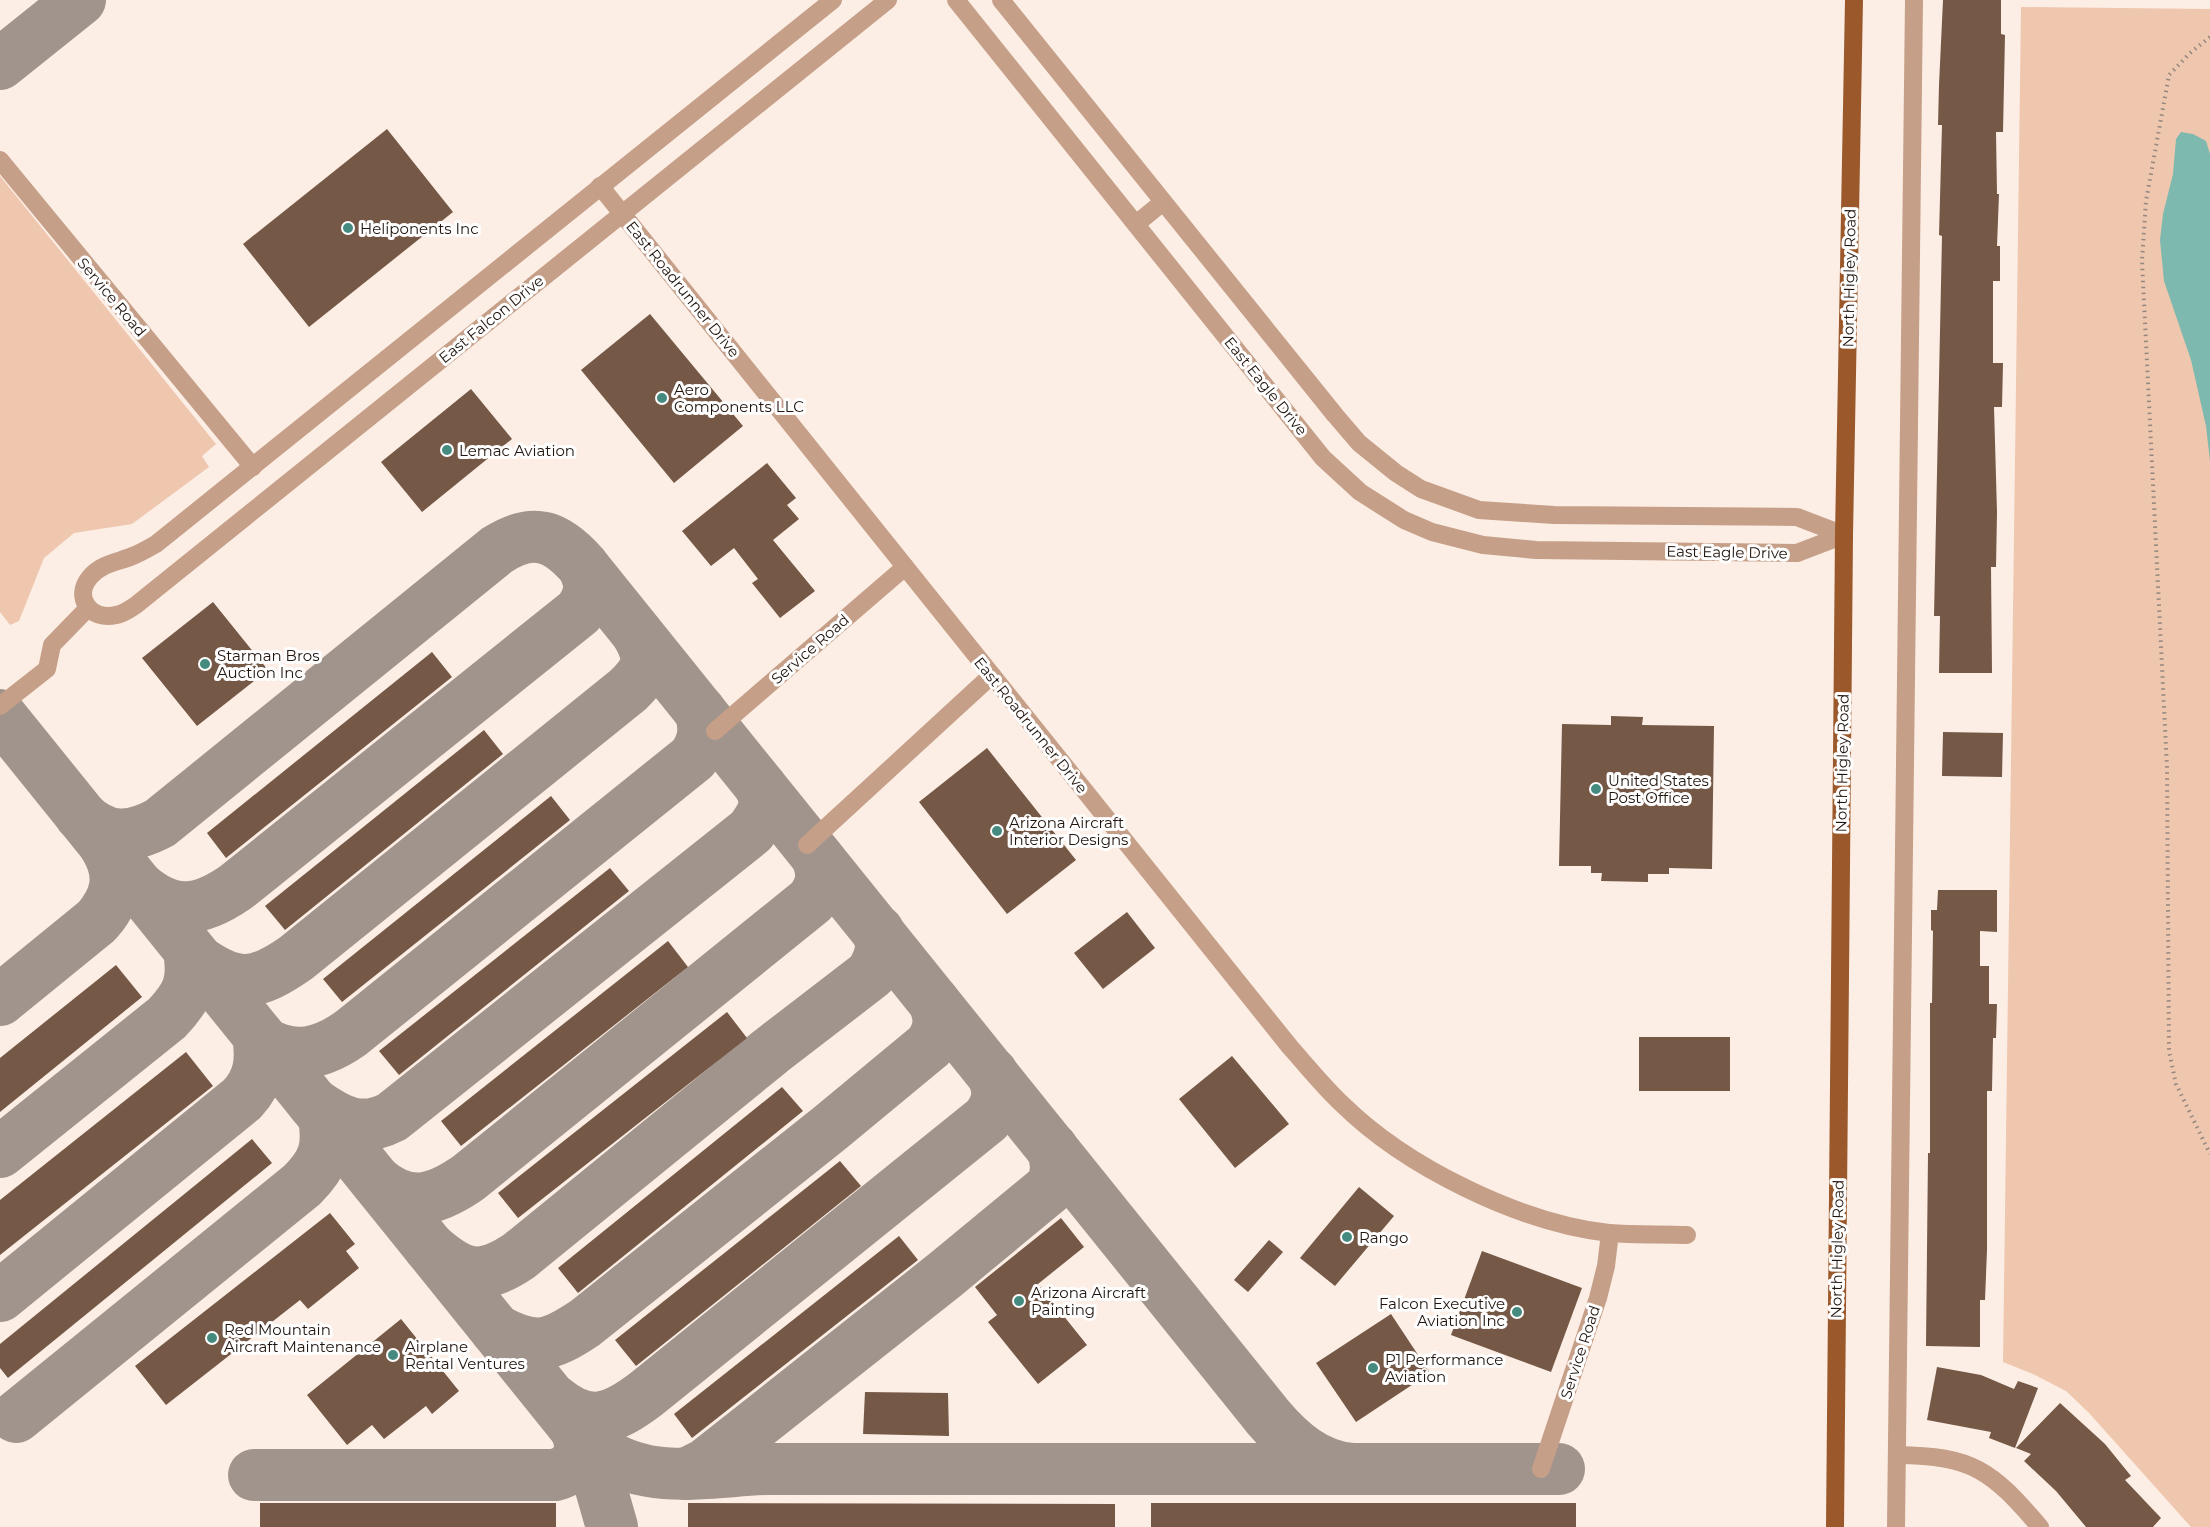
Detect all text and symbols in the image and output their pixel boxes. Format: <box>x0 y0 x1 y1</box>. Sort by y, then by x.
street label: North Higley Road <box>1838 208 1860 348</box>
street label: East Roadrunner Drive <box>622 217 744 361</box>
place label: Heliponents Inc <box>360 219 479 238</box>
marker: Heliponents Inc <box>341 221 355 235</box>
street label: Service Road <box>73 254 151 340</box>
street label: East Falcon Drive <box>435 271 547 367</box>
street label: East Eagle Drive <box>1220 333 1312 439</box>
place label: Aero Components LLC <box>674 380 804 416</box>
marker: Aero Components LLC <box>655 391 669 405</box>
place label: Lemac Aviation <box>459 441 575 460</box>
marker: Lemac Aviation <box>440 443 454 457</box>
street label: East Eagle Drive <box>1666 541 1788 563</box>
street label: Service Road <box>767 610 853 688</box>
place label: Starman Bros Auction Inc <box>217 646 319 682</box>
street label: East Roadrunner Drive <box>970 653 1092 797</box>
marker: Starman Bros Auction Inc <box>198 657 212 671</box>
street label: North Higley Road <box>1831 693 1853 833</box>
place label: United States Post Office <box>1608 771 1709 807</box>
marker: United States Post Office <box>1589 782 1603 796</box>
place label: Arizona Aircraft Interior Designs <box>1009 813 1128 849</box>
marker: Arizona Aircraft Interior Designs <box>990 824 1004 838</box>
street label: North Higley Road <box>1826 1179 1848 1319</box>
place label: Rango <box>1359 1228 1408 1247</box>
marker: Rango <box>1340 1230 1354 1244</box>
place label: Arizona Aircraft Painting <box>1031 1283 1146 1319</box>
marker: Arizona Aircraft Painting <box>1012 1294 1026 1308</box>
place label: Falcon Executive Aviation Inc <box>1379 1294 1505 1330</box>
street label: Service Road <box>1556 1303 1604 1401</box>
marker: Falcon Executive Aviation Inc <box>1510 1305 1524 1319</box>
place label: Red Mountain Aircraft Maintenance <box>224 1320 381 1356</box>
marker: Red Mountain Aircraft Maintenance <box>205 1331 219 1345</box>
place label: Airplane Rental Ventures <box>405 1337 525 1373</box>
marker: Airplane Rental Ventures <box>386 1348 400 1362</box>
place label: P1 Performance Aviation <box>1385 1350 1503 1386</box>
marker: P1 Performance Aviation <box>1366 1361 1380 1375</box>

